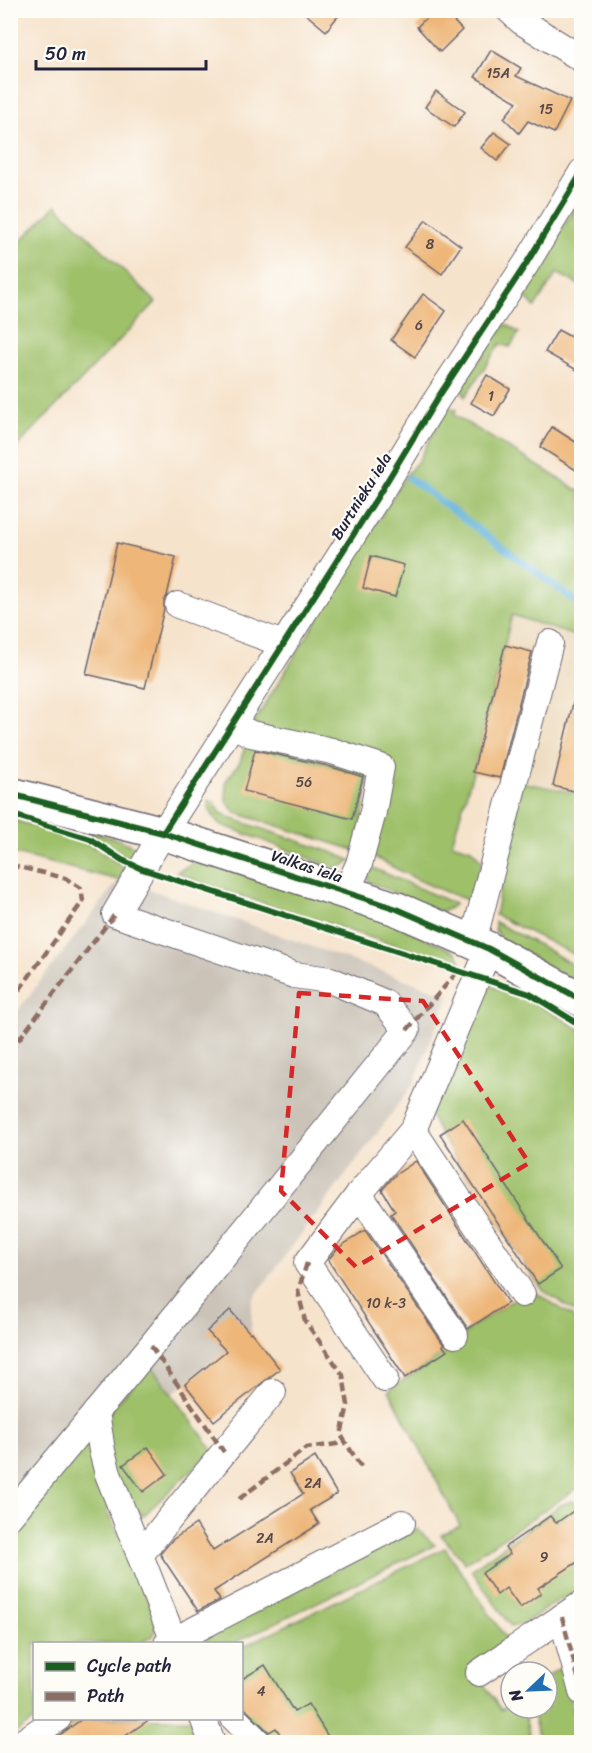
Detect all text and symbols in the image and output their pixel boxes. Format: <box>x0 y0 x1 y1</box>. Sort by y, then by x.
scale bar <box>36 33 206 71</box>
text: 50 m <box>45 38 86 70</box>
house number: 15A <box>486 61 510 86</box>
house number: 15 <box>539 97 554 122</box>
house number: 8 <box>426 232 435 257</box>
house number: 6 <box>415 313 423 338</box>
house number: 1 <box>488 384 494 409</box>
street label: Burtnieku iela <box>322 446 400 546</box>
house number: 56 <box>296 770 312 795</box>
street label: Valkas iela <box>268 841 347 891</box>
house number: 10 k-3 <box>366 1291 406 1316</box>
house number: 2A <box>304 1471 322 1496</box>
house number: 2A <box>256 1526 274 1551</box>
house number: 9 <box>540 1545 549 1570</box>
legend <box>33 1642 243 1720</box>
text: Cycle path <box>87 1650 171 1682</box>
north arrow <box>499 1660 559 1720</box>
house number: 4 <box>257 1679 266 1704</box>
text: Path <box>87 1680 124 1712</box>
text: N <box>500 1684 532 1707</box>

